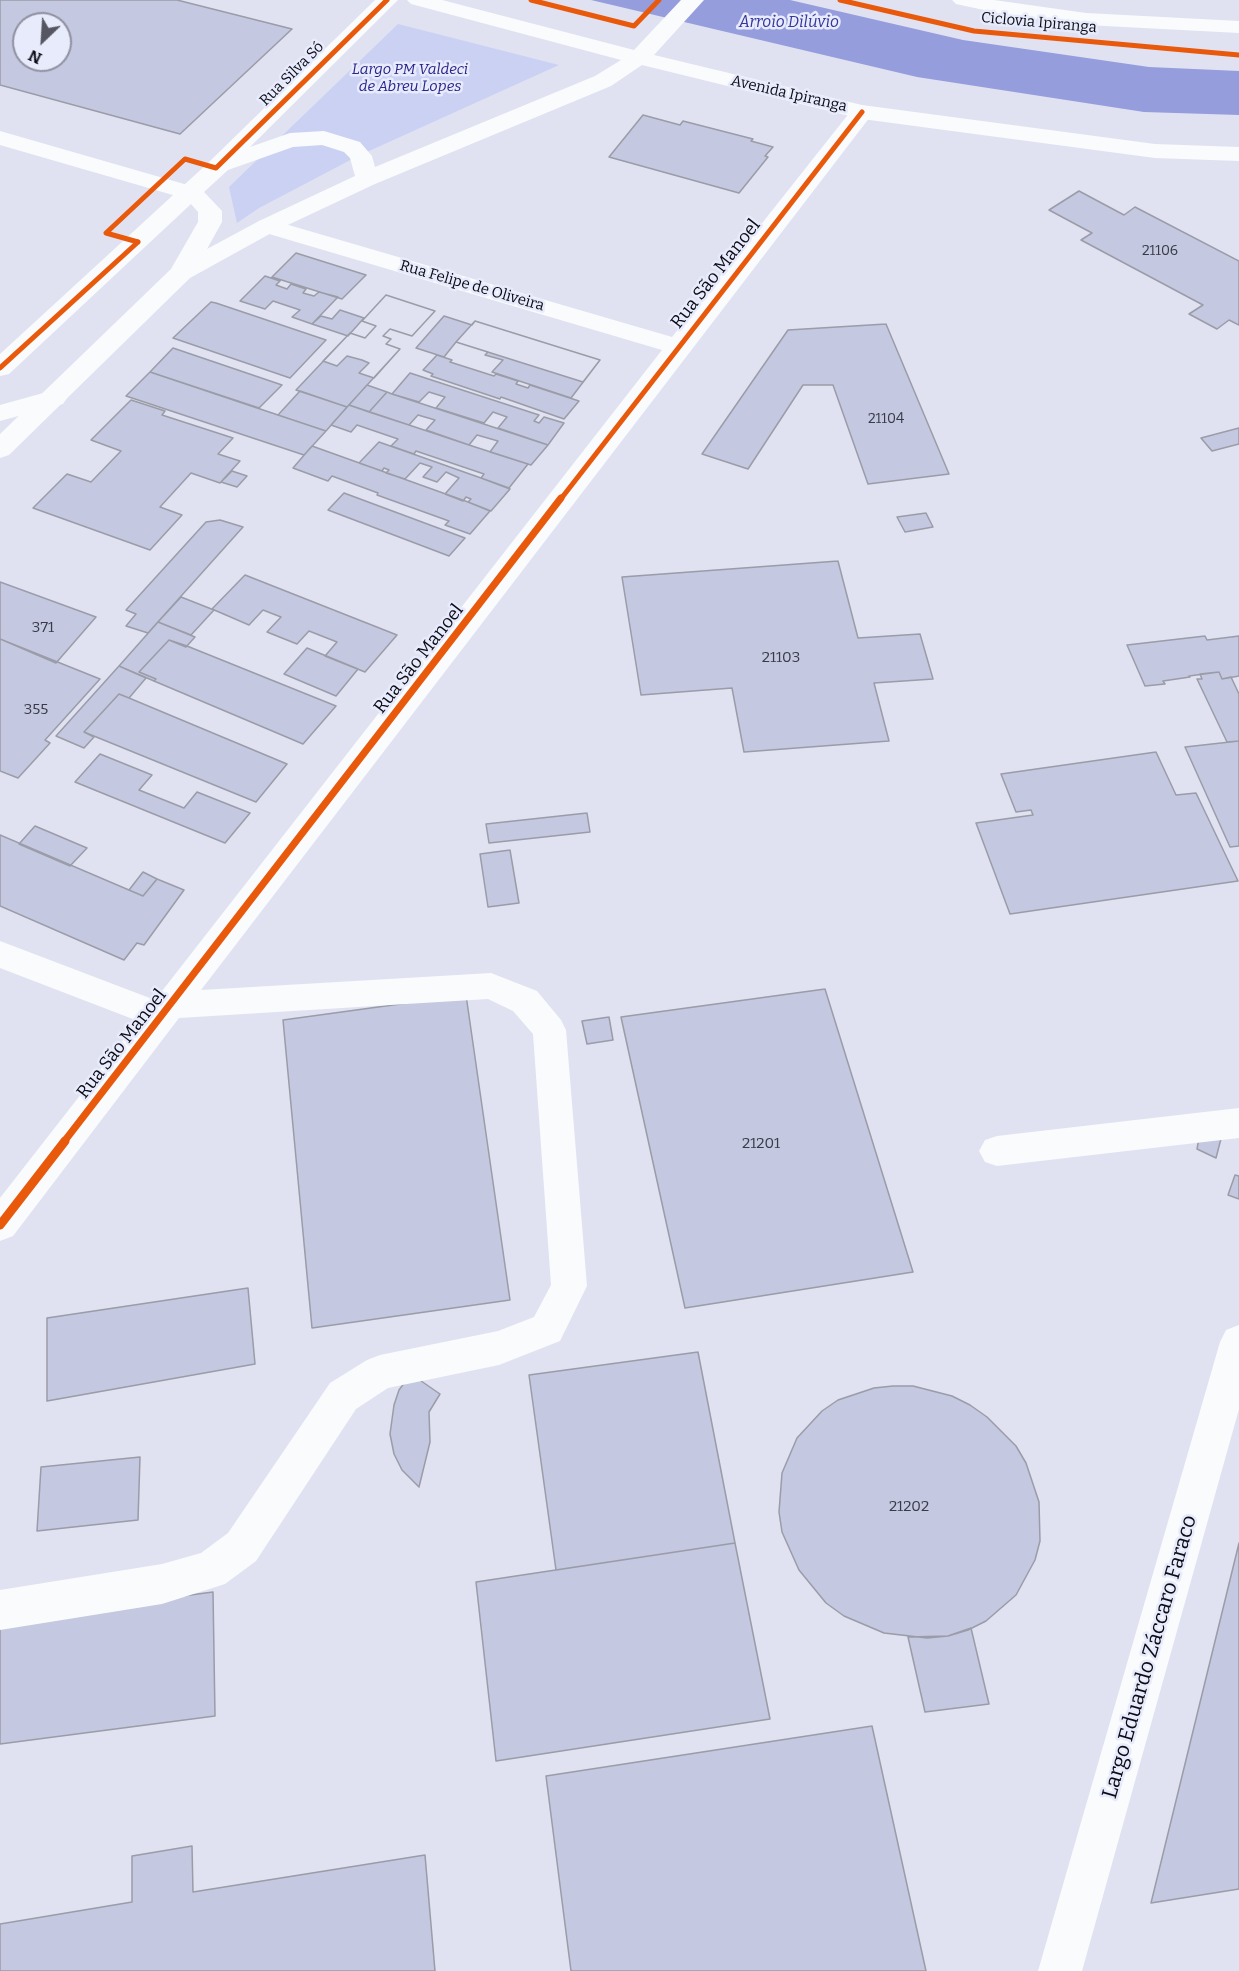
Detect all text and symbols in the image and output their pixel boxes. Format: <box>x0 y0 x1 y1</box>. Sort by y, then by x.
street label: Ciclovia Ipiranga <box>980 9 1098 37</box>
north arrow <box>12 12 72 72</box>
water label: Arroio Dilúvio <box>739 13 839 33</box>
street label: Rua Silva Só <box>256 38 328 110</box>
text: N <box>25 46 45 68</box>
park label: Largo PM Valdeci de Abreu Lopes <box>352 61 468 96</box>
street label: Avenida Ipiranga <box>729 72 849 116</box>
street label: Rua São Manoel <box>667 215 765 333</box>
house number: 21106 <box>1142 243 1178 259</box>
street label: Rua Felipe de Oliveira <box>398 257 546 315</box>
house number: 21104 <box>868 411 904 427</box>
street label: Rua São Manoel <box>370 600 468 718</box>
house number: 371 <box>32 619 54 637</box>
house number: 21103 <box>762 649 800 667</box>
house number: 355 <box>24 701 48 719</box>
street label: Rua São Manoel <box>73 985 171 1103</box>
house number: 21201 <box>742 1135 780 1153</box>
house number: 21202 <box>889 1498 929 1516</box>
street label: Largo Eduardo Záccaro Faraco <box>1097 1512 1203 1802</box>

